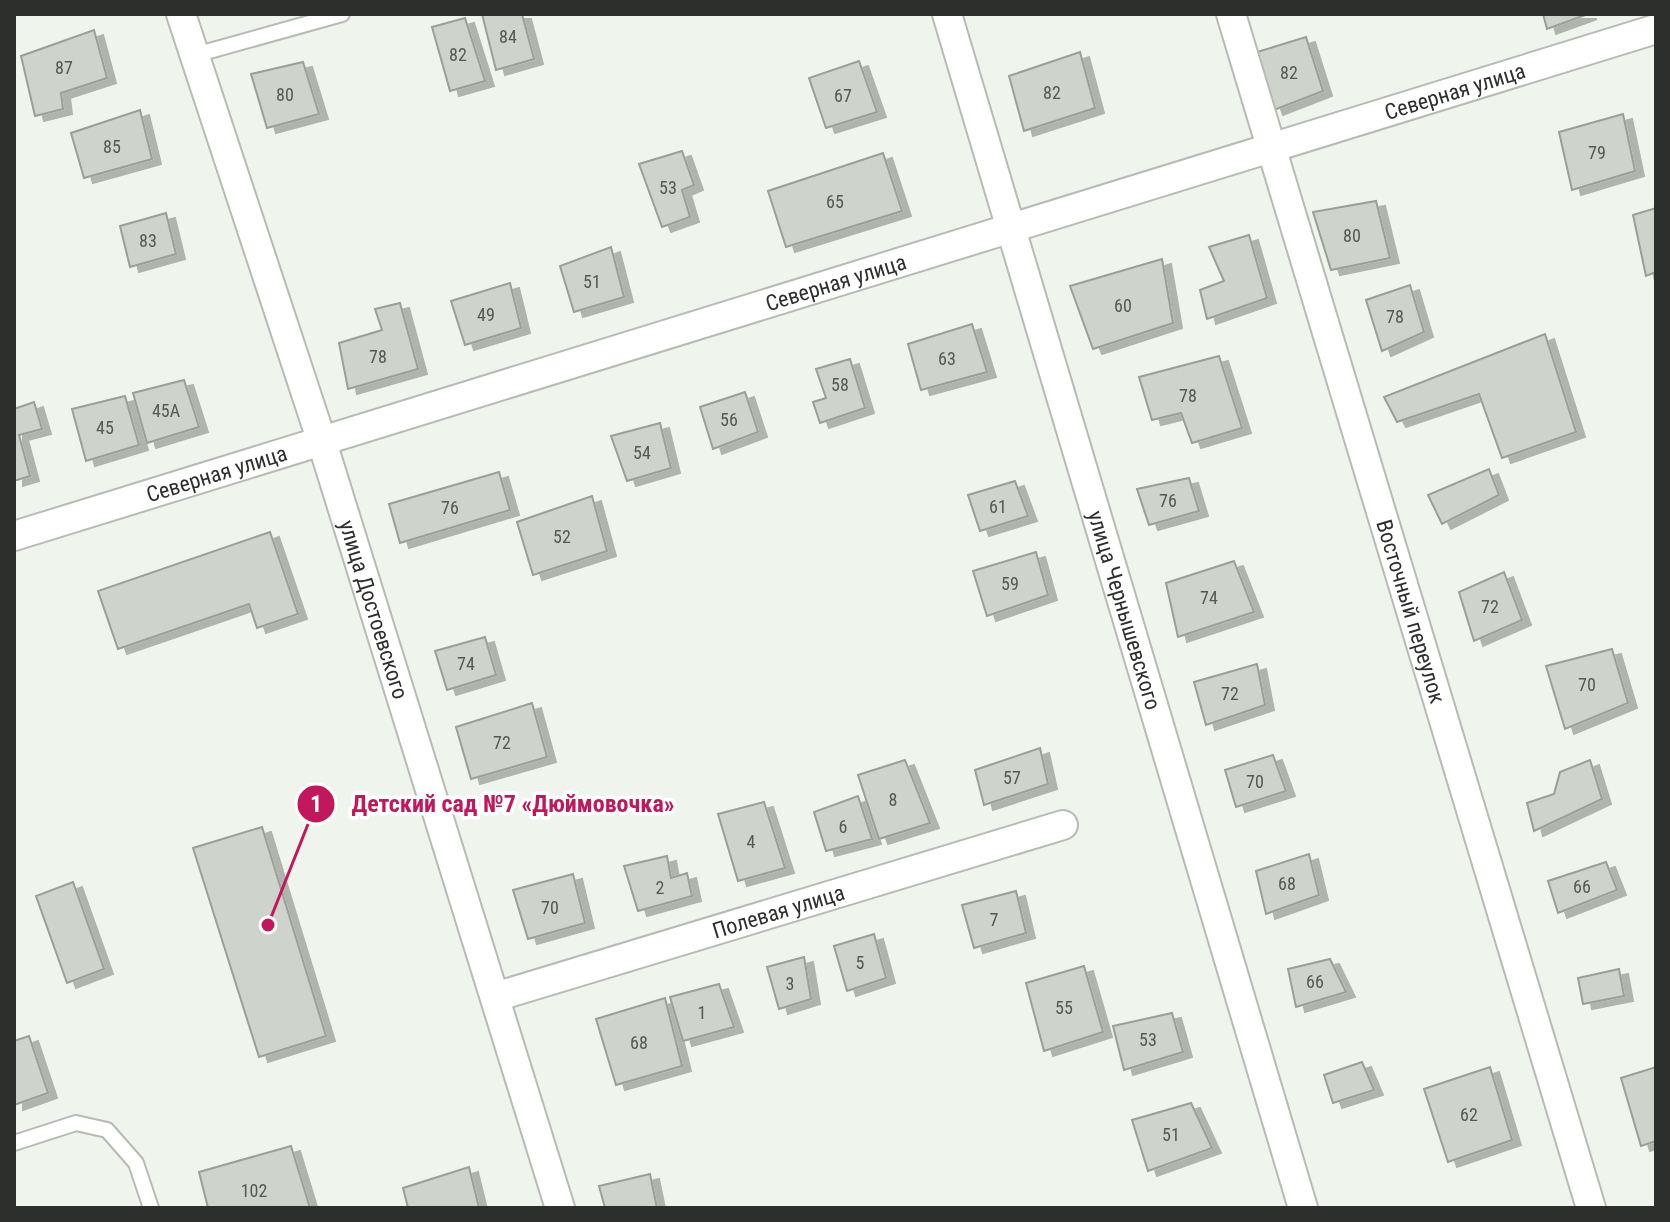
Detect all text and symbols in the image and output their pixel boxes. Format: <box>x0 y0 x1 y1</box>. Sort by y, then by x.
house number: 84 <box>499 26 517 47</box>
house number: 82 <box>449 44 467 65</box>
house number: 87 <box>55 57 73 78</box>
street label: Северная улица <box>1382 58 1528 125</box>
house number: 82 <box>1280 62 1298 83</box>
house number: 82 <box>1043 82 1061 103</box>
house number: 80 <box>276 84 294 105</box>
house number: 67 <box>834 85 852 106</box>
house number: 85 <box>103 136 121 157</box>
house number: 79 <box>1588 142 1606 163</box>
house number: 53 <box>659 177 677 198</box>
house number: 65 <box>826 191 844 212</box>
house number: 80 <box>1343 225 1361 246</box>
house number: 83 <box>139 230 157 251</box>
street label: Северная улица <box>762 249 909 316</box>
house number: 51 <box>583 271 601 292</box>
house number: 60 <box>1114 295 1132 316</box>
house number: 49 <box>477 304 495 325</box>
house number: 78 <box>1386 306 1404 327</box>
house number: 78 <box>369 346 387 367</box>
house number: 63 <box>938 348 956 369</box>
house number: 58 <box>831 374 849 395</box>
house number: 78 <box>1179 385 1197 406</box>
house number: 45А <box>152 400 181 421</box>
house number: 56 <box>720 409 738 430</box>
house number: 45 <box>96 417 114 438</box>
street label: Северная улица <box>143 440 290 507</box>
house number: 54 <box>633 442 651 463</box>
house number: 76 <box>1159 490 1177 511</box>
house number: 61 <box>989 496 1007 517</box>
house number: 76 <box>441 497 459 518</box>
street label: улица Чернышевского <box>1083 508 1166 713</box>
street label: улица Достоевского <box>334 517 414 702</box>
street label: Восточный переулок <box>1372 517 1451 707</box>
house number: 52 <box>553 526 571 547</box>
house number: 59 <box>1001 573 1019 594</box>
house number: 74 <box>1200 587 1218 608</box>
house number: 72 <box>1481 596 1499 617</box>
house number: 74 <box>457 653 475 674</box>
house number: 70 <box>1578 674 1596 695</box>
house number: 72 <box>1221 683 1239 704</box>
house number: 72 <box>493 732 511 753</box>
house number: 57 <box>1003 767 1021 788</box>
house number: 70 <box>1246 771 1264 792</box>
callout: Детский сад №7 «Дюймовочка» <box>296 780 690 828</box>
house number: 8 <box>889 789 897 810</box>
text: 1 <box>310 790 322 818</box>
text: Детский сад №7 «Дюймовочка» <box>352 790 674 818</box>
house number: 6 <box>839 816 847 837</box>
house number: 4 <box>747 831 756 852</box>
house number: 68 <box>1278 873 1296 894</box>
house number: 66 <box>1573 876 1591 897</box>
house number: 2 <box>656 877 665 898</box>
street label: Полевая улица <box>709 879 847 943</box>
house number: 70 <box>541 897 559 918</box>
house number: 7 <box>990 909 999 930</box>
house number: 5 <box>856 952 865 973</box>
house number: 66 <box>1306 971 1324 992</box>
house number: 3 <box>786 973 794 994</box>
house number: 55 <box>1055 997 1073 1018</box>
house number: 1 <box>698 1002 706 1023</box>
house number: 53 <box>1139 1029 1157 1050</box>
house number: 68 <box>630 1032 648 1053</box>
house number: 62 <box>1460 1104 1478 1125</box>
house number: 51 <box>1162 1124 1180 1145</box>
house number: 102 <box>241 1180 267 1201</box>

